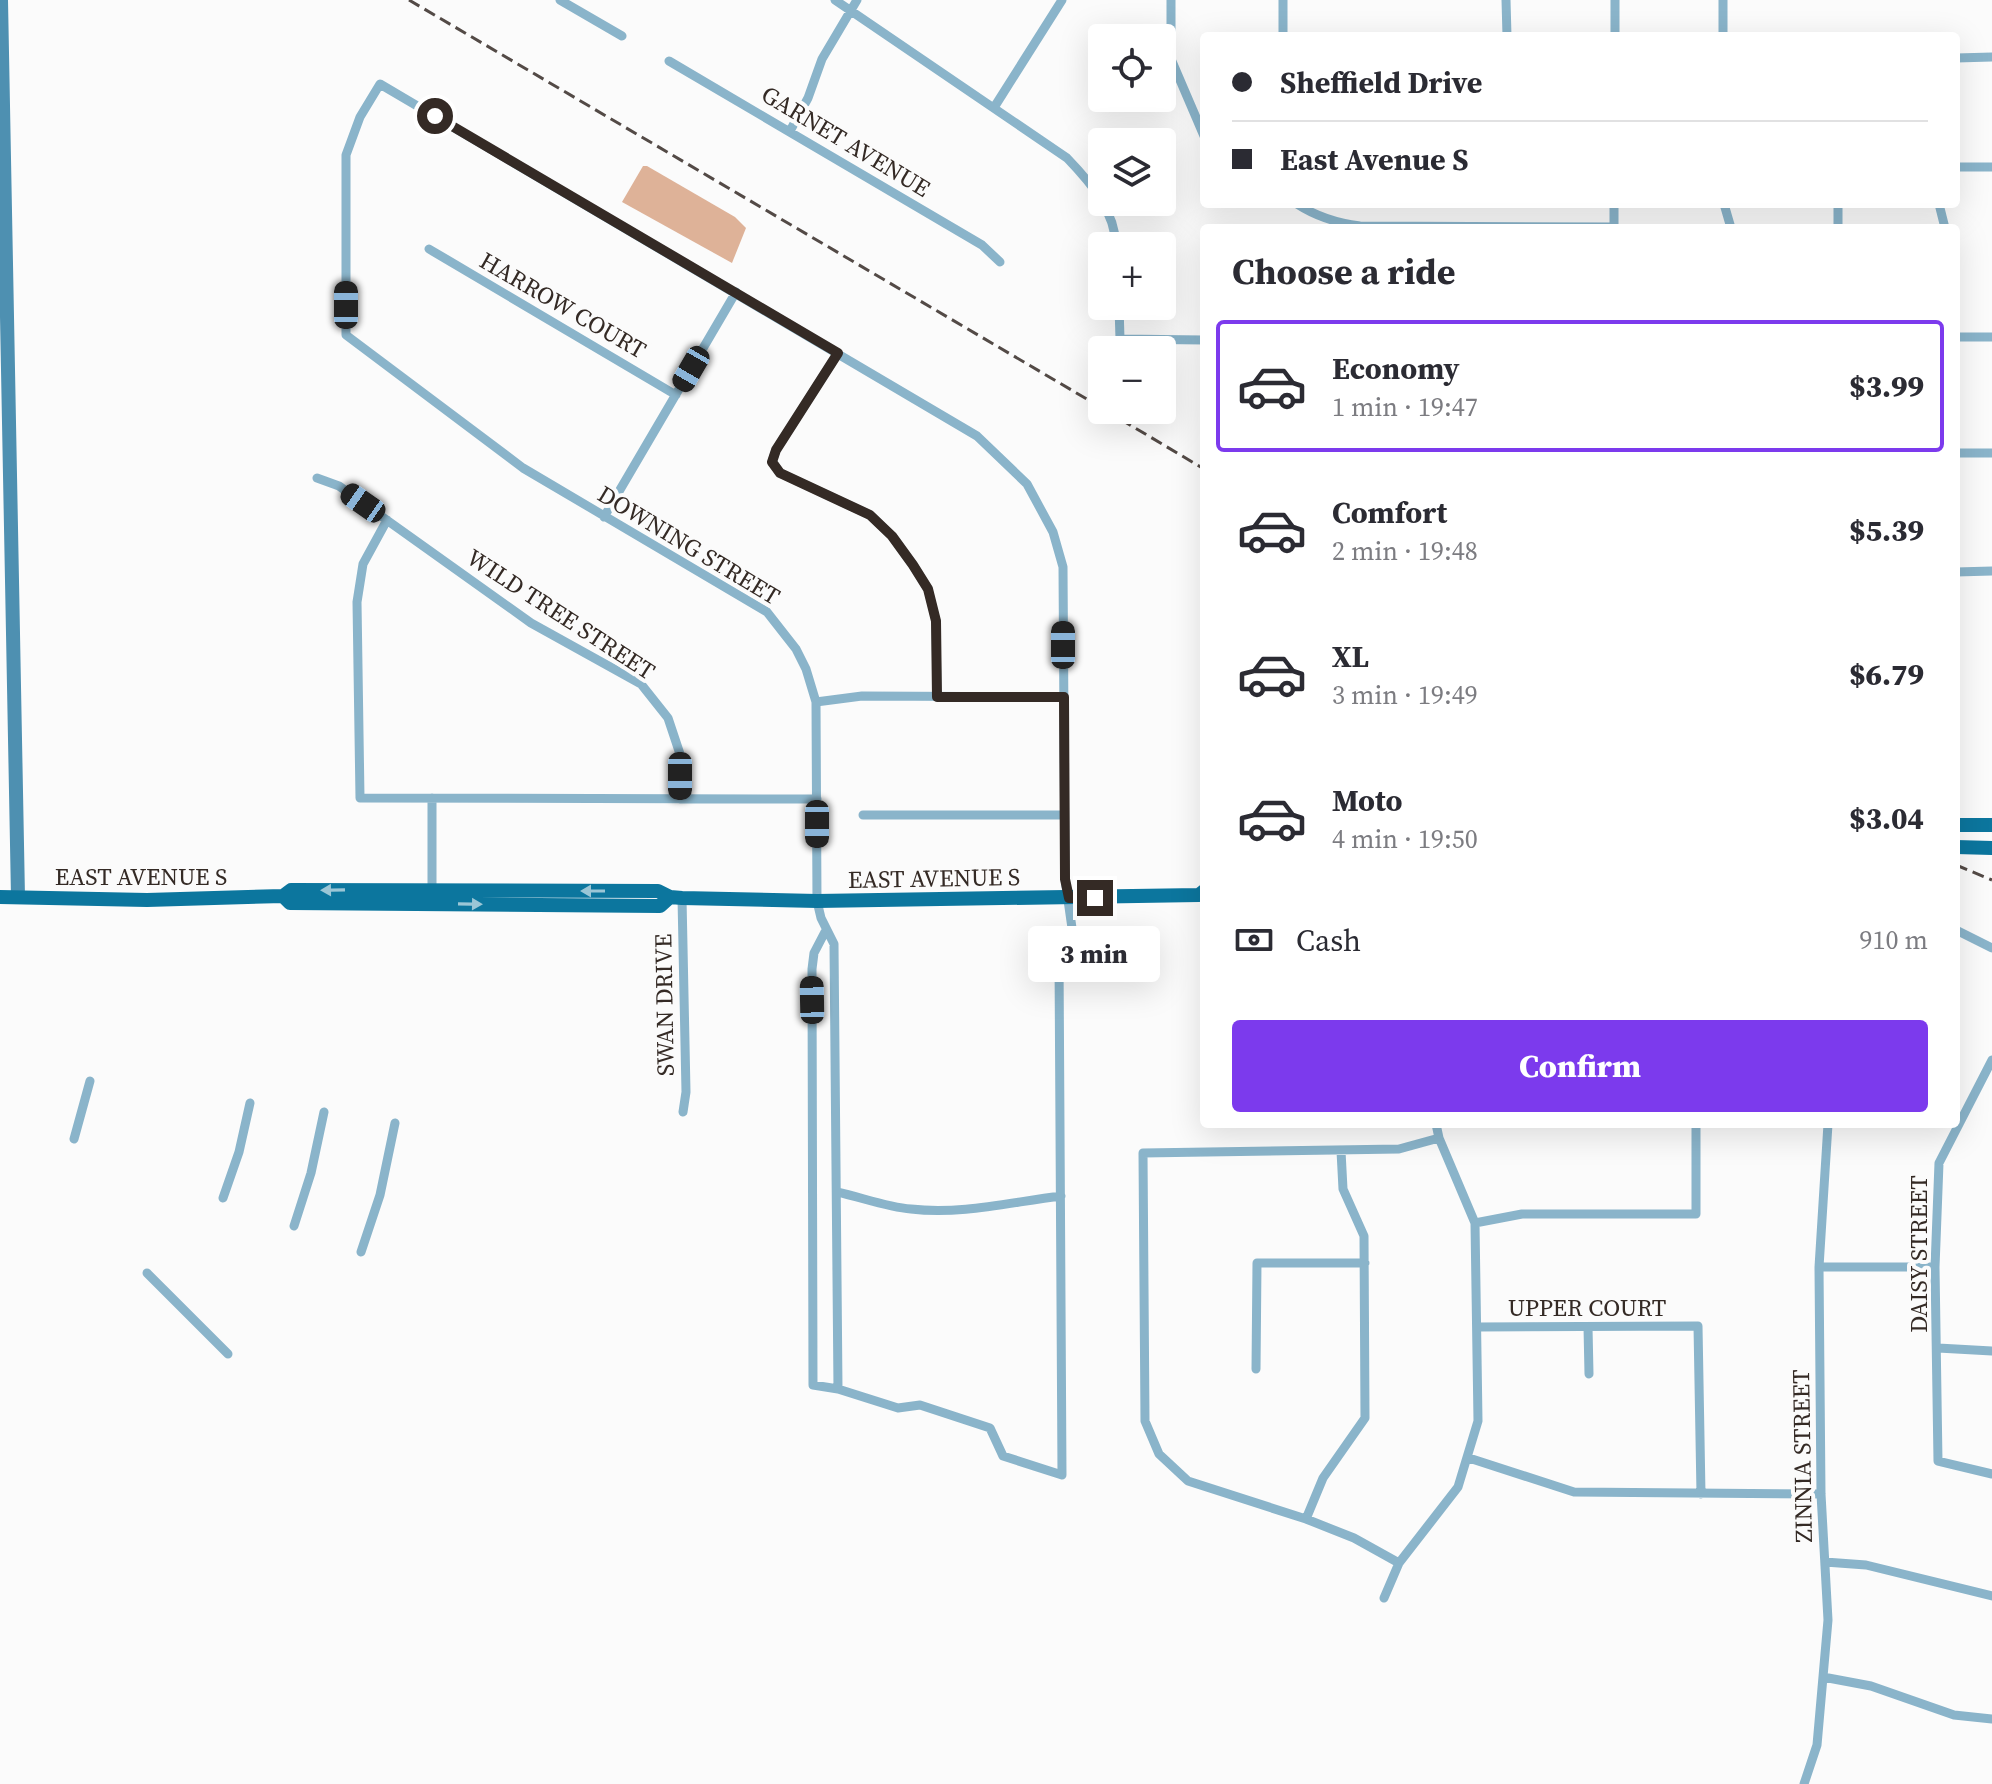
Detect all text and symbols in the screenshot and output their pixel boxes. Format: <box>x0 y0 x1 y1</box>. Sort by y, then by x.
map controls <box>1088 24 1176 424</box>
button: locate <box>1088 24 1176 112</box>
text: Sheffield Drive <box>1280 62 1482 103</box>
street label: GARNET AVENUE <box>755 78 937 204</box>
route start <box>417 98 453 134</box>
button: layers <box>1088 128 1176 216</box>
text: East Avenue S <box>1280 139 1468 180</box>
button: + <box>1088 232 1176 320</box>
street label: HARROW COURT <box>474 244 653 366</box>
text: Choose a ride <box>1232 247 1455 296</box>
car <box>334 281 358 329</box>
button: − <box>1088 336 1176 424</box>
car <box>669 342 713 396</box>
text: Economy <box>1332 348 1460 389</box>
icon: car <box>1236 350 1308 422</box>
text: $3.99 <box>1849 366 1924 407</box>
text: 1 min · 19:47 <box>1332 389 1478 425</box>
street label: DOWNING STREET <box>592 477 787 613</box>
car <box>336 479 390 527</box>
text: Comfort <box>1332 492 1447 533</box>
icon: car <box>1236 494 1308 566</box>
text: $5.39 <box>1849 510 1924 551</box>
text: 2 min · 19:48 <box>1332 533 1478 569</box>
street label: WILD TREE STREET <box>460 541 662 688</box>
car <box>1051 621 1075 669</box>
text: XL <box>1332 636 1369 677</box>
icon: car <box>1236 638 1308 710</box>
text: $6.79 <box>1849 654 1924 695</box>
text: 3 min · 19:49 <box>1332 677 1478 713</box>
car <box>668 752 692 800</box>
text: Moto <box>1332 780 1403 821</box>
icon: car <box>1236 782 1308 854</box>
text: $3.04 <box>1849 798 1924 839</box>
car <box>805 800 829 848</box>
text: 4 min · 19:50 <box>1332 821 1478 857</box>
street label: EAST AVENUE S <box>55 860 227 893</box>
street label: EAST AVENUE S <box>847 860 1021 896</box>
route end <box>1077 880 1113 916</box>
one-way arrow <box>320 884 345 896</box>
one-way arrow <box>580 885 605 897</box>
one-way arrow <box>458 898 483 910</box>
icon: cash <box>1232 918 1276 962</box>
text: Cash <box>1296 920 1361 961</box>
text: 910 m <box>1860 922 1928 958</box>
callout: 3 min <box>1029 926 1161 982</box>
street label: SWAN DRIVE <box>646 933 682 1077</box>
text: 3 min <box>1060 936 1128 972</box>
car <box>800 976 824 1024</box>
button: Confirm <box>1232 1020 1928 1112</box>
street label: DAISY STREET <box>1902 1175 1935 1333</box>
street label: UPPER COURT <box>1508 1291 1667 1324</box>
street label: ZINNIA STREET <box>1784 1369 1820 1543</box>

